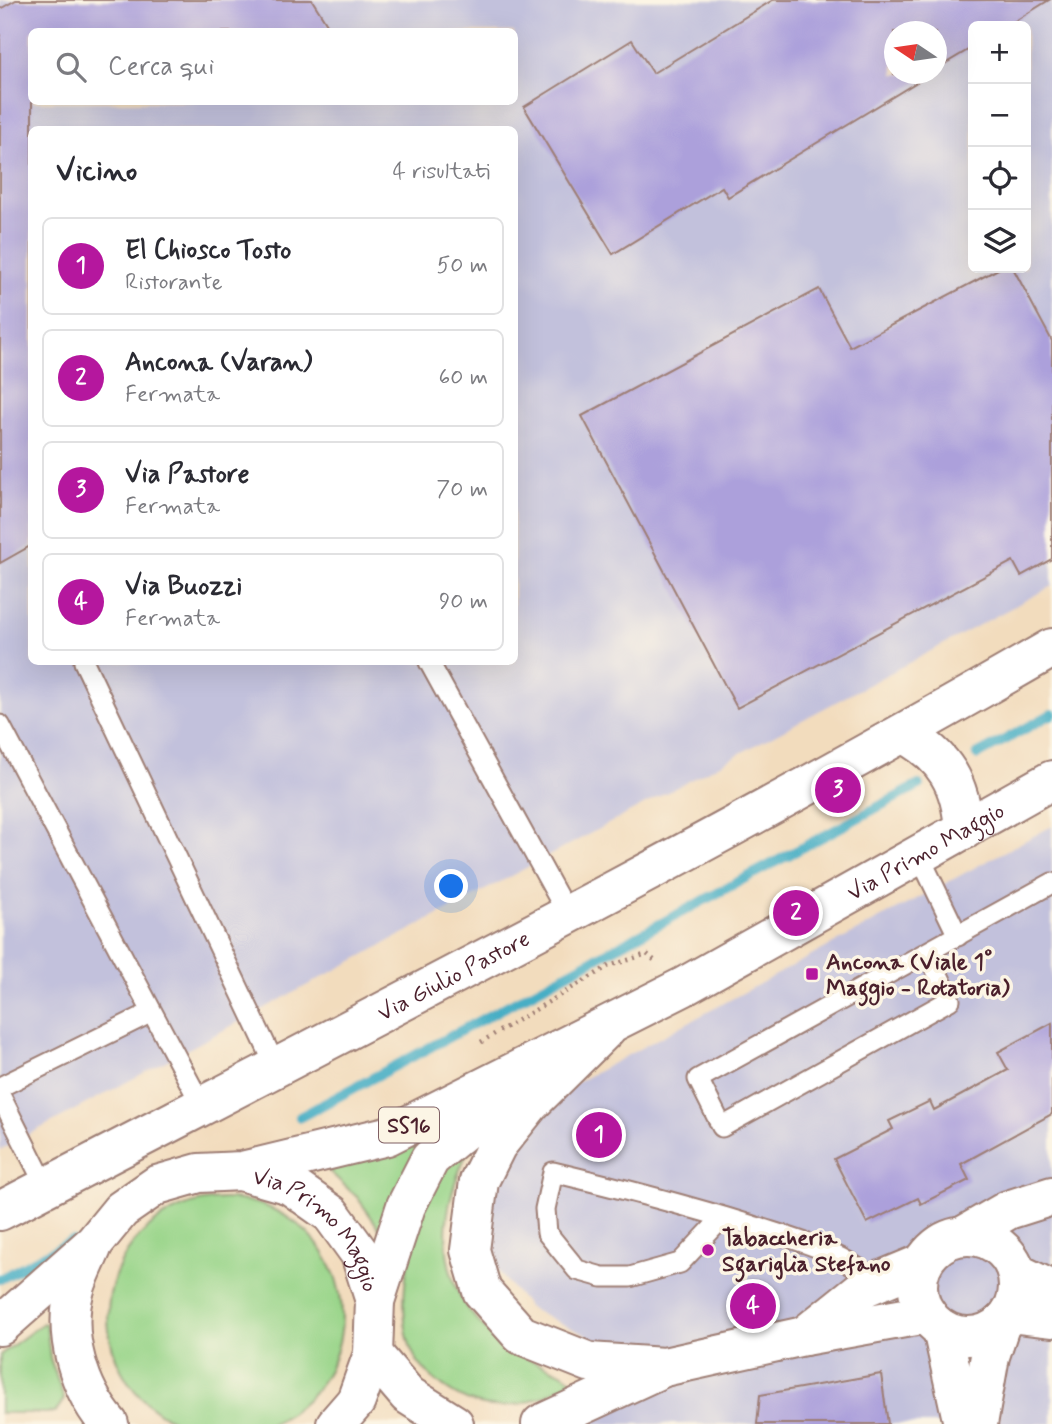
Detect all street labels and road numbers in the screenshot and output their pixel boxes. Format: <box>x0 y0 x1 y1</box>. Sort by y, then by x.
street label: Via Primo Maggio <box>842 797 1010 909</box>
street label: Via Giulio Pastore <box>373 925 536 1029</box>
road number: SS16 <box>379 1108 439 1142</box>
street label: Via Primo Maggio <box>249 1162 384 1296</box>

